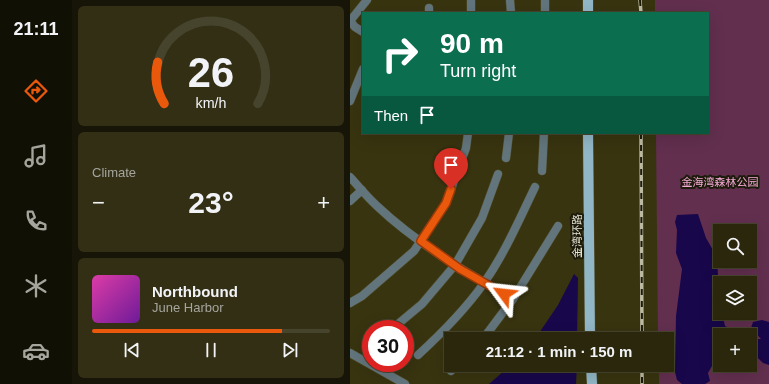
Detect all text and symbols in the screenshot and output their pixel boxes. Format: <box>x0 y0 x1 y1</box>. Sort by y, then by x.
text: 21:11 <box>13 19 59 39</box>
icon: right <box>374 28 426 80</box>
text: 90 m <box>440 28 504 59</box>
text: 26 <box>188 49 234 96</box>
text: Turn right <box>440 61 516 81</box>
icon: directions <box>22 77 50 105</box>
text: km/h <box>196 95 227 111</box>
icon: arrive <box>416 104 438 126</box>
text: Then <box>374 107 408 124</box>
icon: music <box>22 142 50 170</box>
pin <box>434 148 468 189</box>
icon: arrive <box>440 154 462 176</box>
text: Climate <box>92 165 136 180</box>
park label: 金海湾森林公园 <box>682 176 759 188</box>
text: 23° <box>188 186 234 219</box>
text: − <box>92 190 105 215</box>
text: + <box>317 190 330 215</box>
icon: phone <box>22 207 50 235</box>
street label: 金湾环路 <box>571 214 583 258</box>
map controls <box>713 224 757 372</box>
button: search <box>713 224 757 268</box>
icon: climate <box>22 272 50 300</box>
position arrow <box>483 273 525 315</box>
button: layers <box>713 276 757 320</box>
text: Northbound <box>152 283 238 300</box>
text: June Harbor <box>152 300 224 315</box>
speed limit sign: 30 <box>362 320 414 372</box>
button: + <box>713 328 757 372</box>
icon: car <box>22 337 50 365</box>
icon: previous <box>121 339 143 361</box>
icon: pause <box>200 339 222 361</box>
icon: next <box>279 339 301 361</box>
text: 21:12 · 1 min · 150 m <box>486 343 632 360</box>

